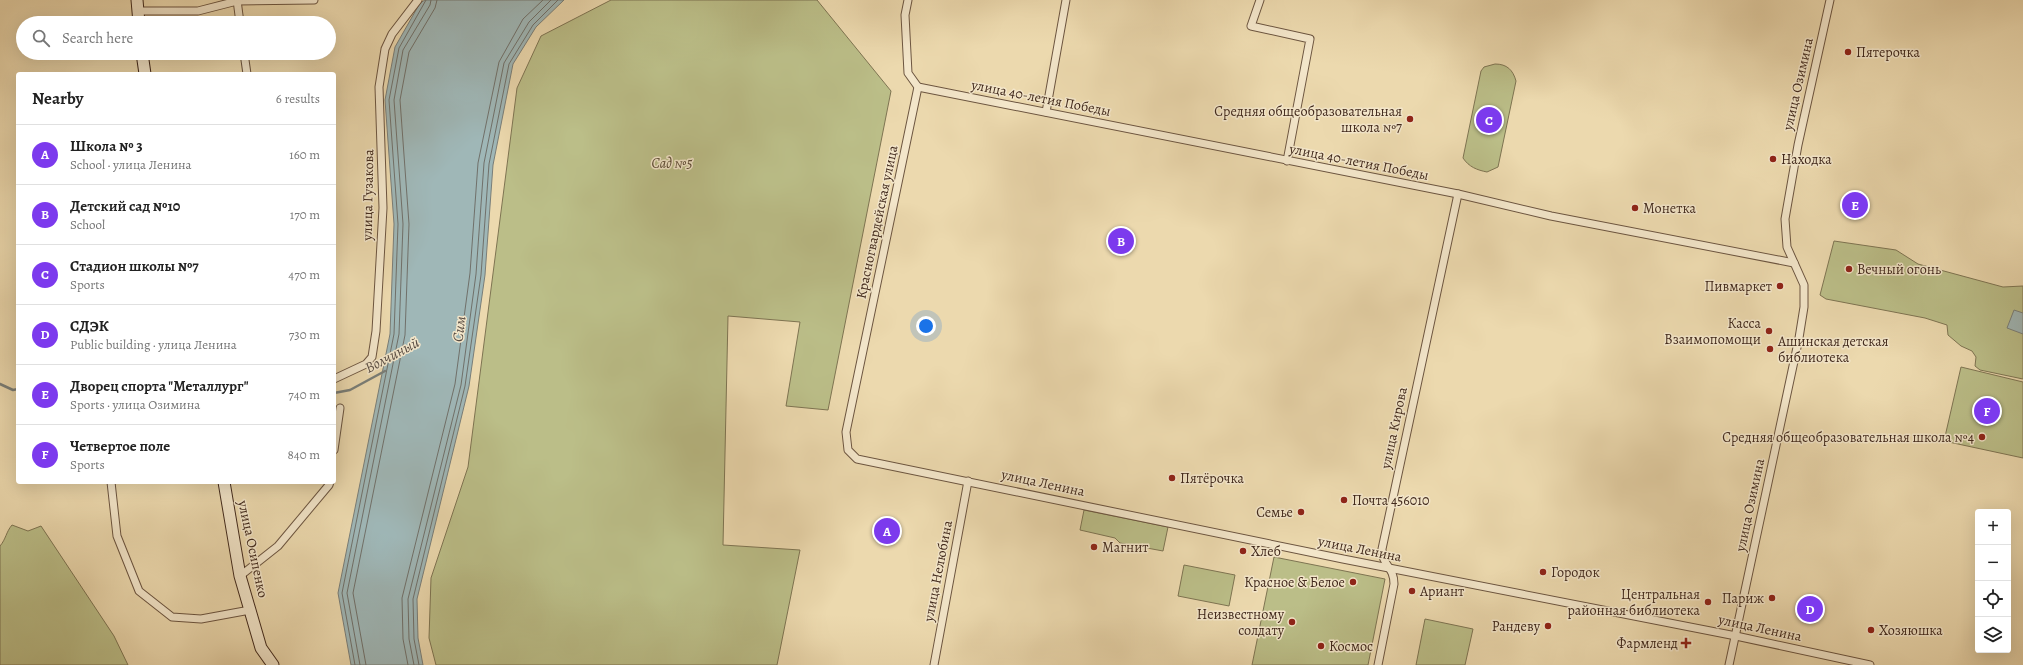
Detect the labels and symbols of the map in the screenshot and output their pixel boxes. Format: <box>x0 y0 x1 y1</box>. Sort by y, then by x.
street label: улица Озимина <box>1778 35 1818 133</box>
place label: Пятерочка <box>1856 43 1920 62</box>
marker: Пятерочка <box>1843 47 1853 57</box>
street label: улица 40-летия Победы <box>969 75 1112 121</box>
place label: Средняя общеобразовательная школа №7 <box>1214 102 1402 137</box>
pin: C <box>1476 105 1502 135</box>
marker: Средняя общеобразовательная школа №7 <box>1405 114 1415 124</box>
street label: улица 40-летия Победы <box>1287 139 1430 185</box>
street label: Красногвардейская улица <box>851 143 903 300</box>
street label: улица Гузакова <box>358 149 378 242</box>
place label: Находка <box>1781 150 1832 169</box>
park label: Сад №5 <box>651 154 693 173</box>
marker: Находка <box>1768 154 1778 164</box>
pin: E <box>1842 190 1868 220</box>
place label: Монетка <box>1643 199 1696 218</box>
marker: Монетка <box>1630 203 1640 213</box>
pin: B <box>1108 226 1134 256</box>
place label: Вечный огонь <box>1857 260 1941 279</box>
marker: Вечный огонь <box>1844 264 1854 274</box>
place label: Пивмаркет <box>1705 277 1772 296</box>
marker: Пивмаркет <box>1775 281 1785 291</box>
place label: Касса Взаимопомощи <box>1664 314 1762 349</box>
water label: Сим <box>447 315 471 343</box>
your location <box>916 316 936 336</box>
marker: Касса Взаимопомощи <box>1764 326 1774 336</box>
water label: Волчиный <box>361 332 423 378</box>
place label: Ашинская детская библиотека <box>1777 332 1889 367</box>
marker: Ашинская детская библиотека <box>1765 344 1775 354</box>
street label: улица Кирова <box>1376 385 1412 472</box>
pin: F <box>1974 396 2000 426</box>
place label: Средняя общеобразовательная школа №4 <box>1722 428 1974 447</box>
marker: Средняя общеобразовательная школа №4 <box>1977 432 1987 442</box>
street label: улица Озимина <box>1731 456 1769 554</box>
street label: улица Ленина <box>999 465 1087 501</box>
place label: Пятёрочка <box>1180 469 1244 488</box>
marker: Пятёрочка <box>1167 473 1177 483</box>
place label: Почта 456010 <box>1352 491 1429 510</box>
marker: Почта 456010 <box>1339 495 1349 505</box>
street label: улица Осипенко <box>233 498 273 599</box>
place label: Семье <box>1256 503 1293 522</box>
marker: Семье <box>1296 507 1306 517</box>
pin: A <box>874 516 900 546</box>
street label: улица Нелюбина <box>919 518 957 624</box>
street label: улица Ленина <box>1316 531 1404 567</box>
place label: Магнит <box>1102 538 1149 557</box>
marker: Магнит <box>1089 542 1099 552</box>
place label: Хлеб <box>1251 542 1281 561</box>
marker: Хлеб <box>1238 546 1248 556</box>
place label: Городок <box>1551 563 1600 582</box>
marker: Городок <box>1538 567 1548 577</box>
place label: Красное & Белое <box>1244 573 1345 592</box>
marker: Красное & Белое <box>1348 577 1358 587</box>
place label: Ариант <box>1419 582 1464 601</box>
place label: Центральная районная библиотека <box>1567 585 1701 620</box>
marker: Ариант <box>1407 586 1417 596</box>
place label: Париж <box>1722 589 1764 608</box>
marker: Париж <box>1767 593 1777 603</box>
pin: D <box>1797 594 1823 624</box>
marker: Центральная районная библиотека <box>1703 597 1713 607</box>
place label: Неизвестному солдату <box>1197 605 1285 640</box>
street label: улица Ленина <box>1716 610 1804 646</box>
marker: Неизвестному солдату <box>1287 617 1297 627</box>
place label: Рандеву <box>1492 617 1541 636</box>
marker: Рандеву <box>1543 621 1553 631</box>
place label: Хозяюшка <box>1879 621 1943 640</box>
marker: Хозяюшка <box>1866 625 1876 635</box>
place label: Фармленд <box>1617 634 1678 653</box>
place label: Космос <box>1329 637 1373 656</box>
marker: Фармленд <box>1681 638 1691 648</box>
marker: Космос <box>1316 641 1326 651</box>

